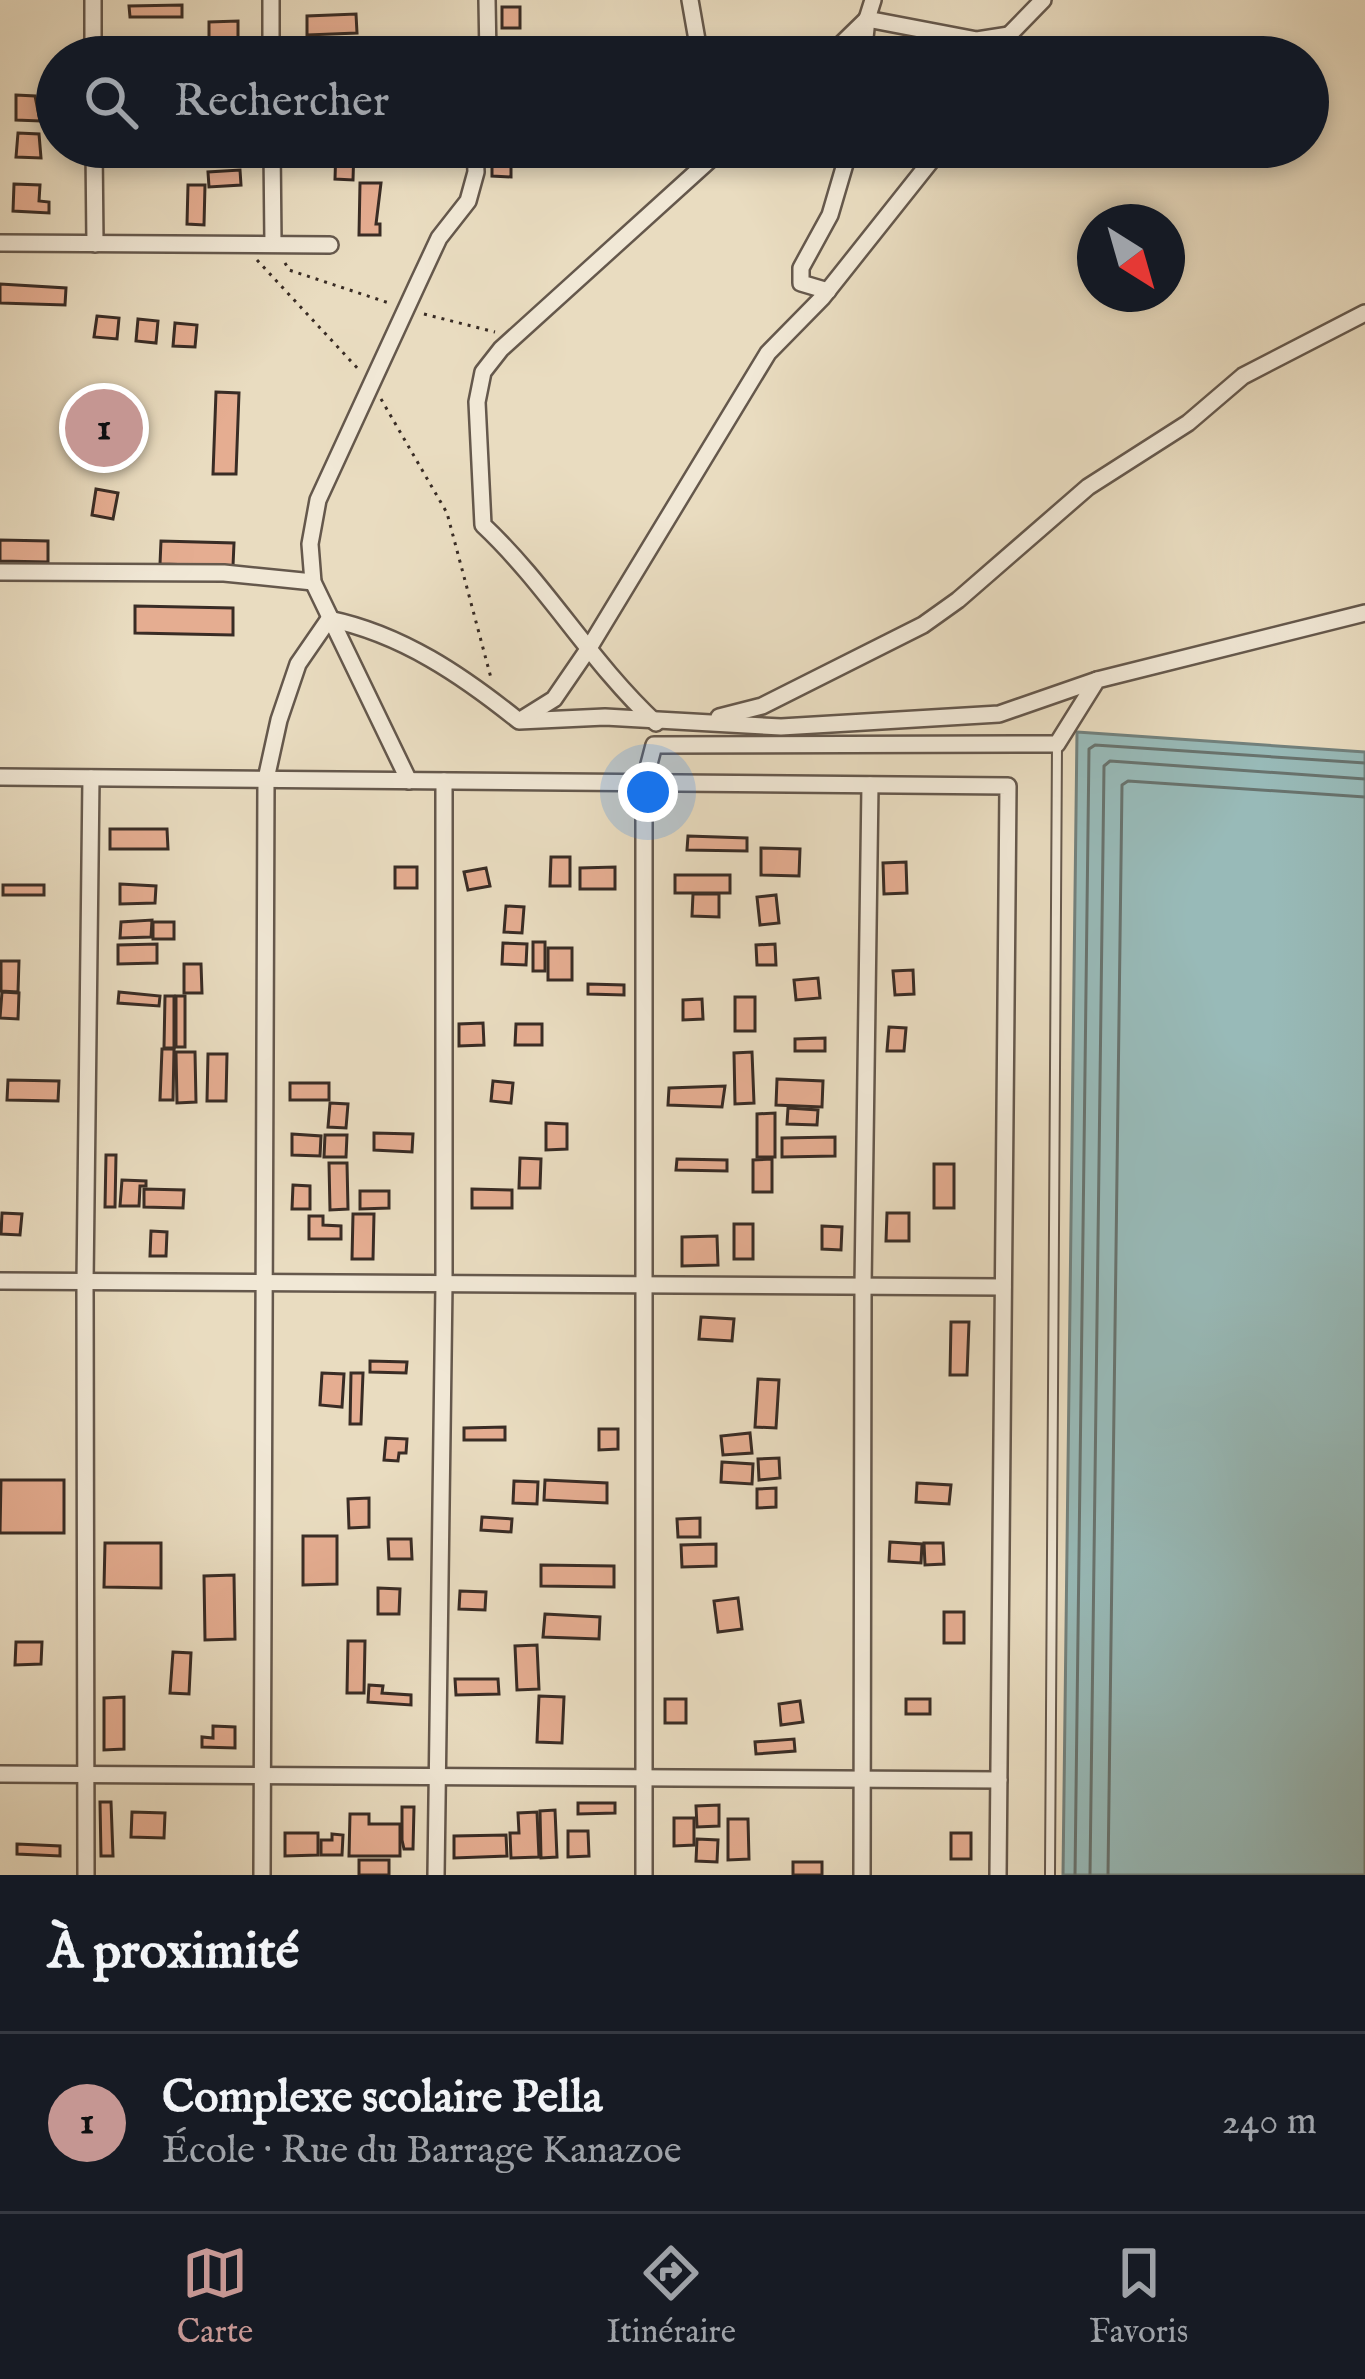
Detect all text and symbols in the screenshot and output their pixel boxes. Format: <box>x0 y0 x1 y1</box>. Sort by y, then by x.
search box <box>36 36 1329 168</box>
icon: search <box>78 69 144 135</box>
text: Rechercher <box>174 74 389 131</box>
north arrow <box>1077 204 1185 312</box>
pin: 1 <box>65 383 143 473</box>
your location <box>618 762 678 822</box>
text: À proximité <box>48 1921 299 1986</box>
text: Complexe scolaire Pella <box>162 2070 602 2127</box>
text: 1 <box>80 2098 94 2147</box>
text: 240 m <box>1222 2098 1317 2147</box>
text: École · Rue du Barrage Kanazoe <box>162 2127 682 2176</box>
tab: Carte <box>177 2240 253 2354</box>
tab: Itinéraire <box>607 2240 736 2354</box>
tab: Favoris <box>1089 2240 1188 2354</box>

